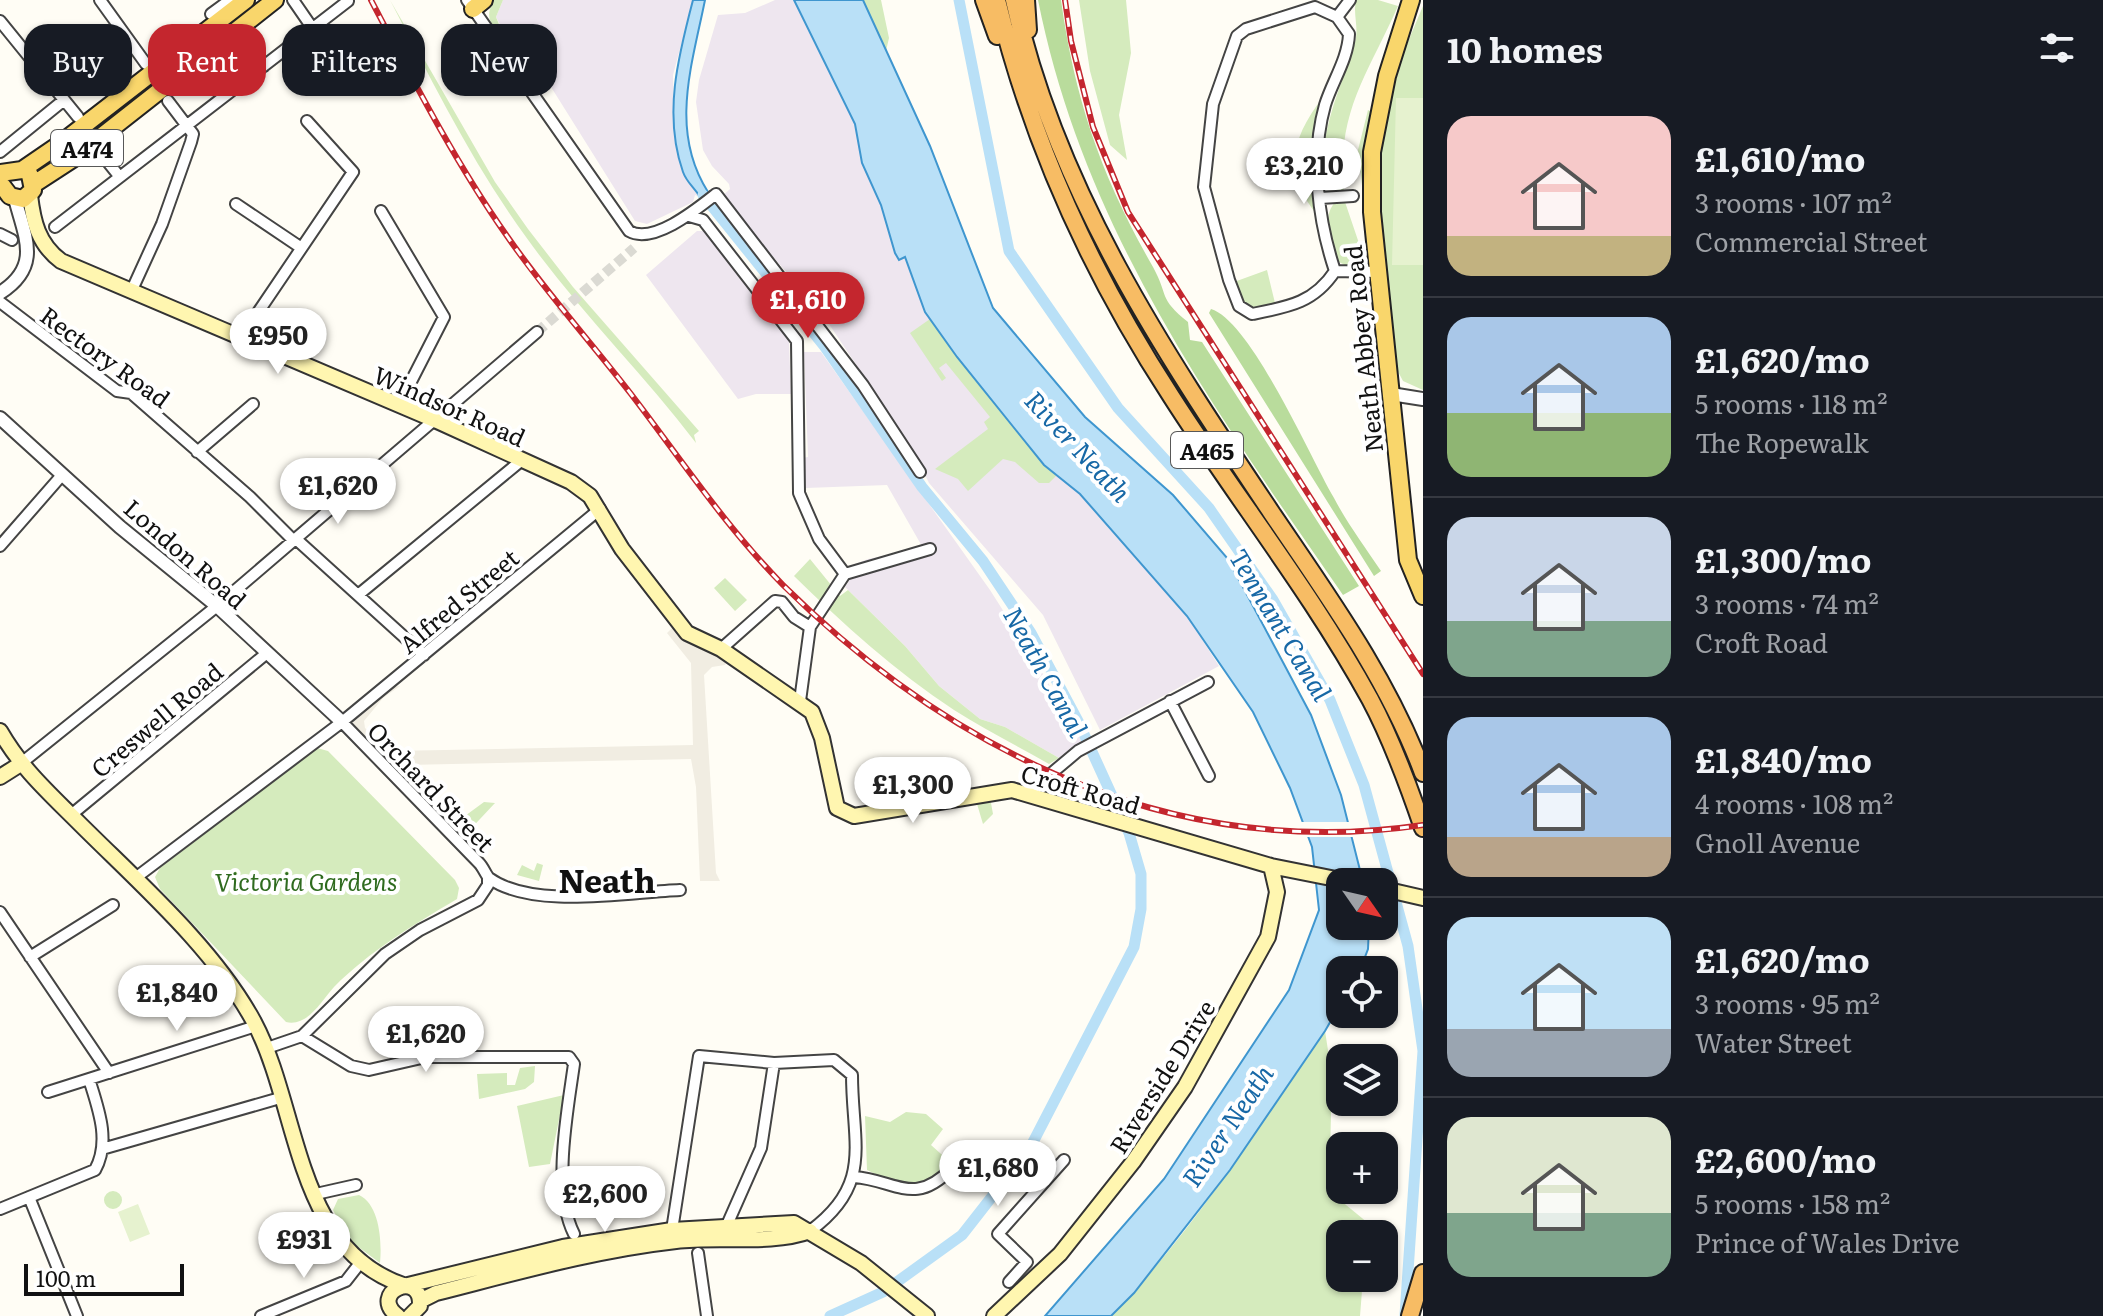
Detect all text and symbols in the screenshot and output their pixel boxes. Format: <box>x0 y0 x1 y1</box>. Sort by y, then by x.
text: 10 homes <box>1447 23 1603 73</box>
chip: Buy <box>24 24 132 96</box>
chip: Rent <box>148 24 266 96</box>
chip: Filters <box>282 24 425 96</box>
chip: New <box>441 24 557 96</box>
icon: filters <box>2035 26 2079 70</box>
road number: A474 <box>51 130 123 166</box>
text: £1,610/mo <box>1695 132 1865 182</box>
pin: £3,210 <box>1239 138 1369 206</box>
text: £3,210 <box>1264 144 1344 183</box>
icon: home <box>1511 148 1607 244</box>
text: 3 rooms · 107 m² <box>1695 182 1892 221</box>
text: Commercial Street <box>1695 221 1927 260</box>
street label: Neath Abbey Road <box>1334 243 1390 454</box>
pin: £1,610 <box>743 272 873 340</box>
text: £1,610 <box>770 278 846 317</box>
street label: Rectory Road <box>34 297 178 415</box>
pin: £950 <box>231 308 325 376</box>
text: £950 <box>248 314 308 353</box>
text: £1,620/mo <box>1695 333 1870 383</box>
icon: home <box>1511 349 1607 445</box>
street label: Windsor Road <box>368 356 532 454</box>
water label: River Neath <box>1017 380 1141 510</box>
text: 5 rooms · 118 m² <box>1695 383 1888 422</box>
text: The Ropewalk <box>1695 422 1869 461</box>
road number: A465 <box>1171 432 1243 468</box>
pin: £1,620 <box>273 458 403 526</box>
text: £1,620 <box>298 464 378 503</box>
street label: London Road <box>117 490 255 616</box>
text: £1,300/mo <box>1695 533 1871 583</box>
street label: Alfred Street <box>391 539 526 661</box>
water label: Tennant Canal <box>1221 541 1343 708</box>
icon: home <box>1511 549 1607 645</box>
text: 3 rooms · 74 m² <box>1695 583 1879 622</box>
water label: Neath Canal <box>995 599 1099 744</box>
text: Croft Road <box>1695 622 1828 661</box>
street label: Creswell Road <box>83 653 230 785</box>
street label: Orchard Street <box>361 713 503 859</box>
text: £1,840/mo <box>1695 733 1872 783</box>
icon: home <box>1511 749 1607 845</box>
street label: Croft Road <box>1017 754 1145 822</box>
pin: £1,300 <box>848 757 978 825</box>
text: £1,300 <box>872 763 954 802</box>
text: 4 rooms · 108 m² <box>1695 783 1893 822</box>
text: Gnoll Avenue <box>1695 822 1860 861</box>
district label: Neath <box>558 855 656 903</box>
park label: Victoria Gardens <box>215 863 397 898</box>
north arrow <box>1326 868 1398 940</box>
map controls <box>1326 868 1398 1292</box>
text: £1,620/mo <box>1695 933 1870 983</box>
icon: home <box>1511 949 1607 1045</box>
button: locate <box>1326 956 1398 1028</box>
pin: £1,840 <box>112 965 242 1033</box>
text: £1,840 <box>136 971 218 1010</box>
text: 3 rooms · 95 m² <box>1695 983 1880 1022</box>
street label: Riverside Drive <box>1100 992 1222 1160</box>
pin: £1,620 <box>361 1006 491 1074</box>
text: £1,620 <box>386 1012 466 1051</box>
text: Water Street <box>1695 1022 1852 1061</box>
button: layers <box>1326 1044 1398 1116</box>
water label: River Neath <box>1171 1056 1281 1194</box>
button: + <box>1326 1132 1398 1204</box>
text: £2,600/mo <box>1695 1133 1876 1183</box>
pin: £1,680 <box>933 1140 1063 1208</box>
text: £1,680 <box>957 1146 1039 1185</box>
icon: home <box>1511 1149 1607 1245</box>
pin: £2,600 <box>540 1166 670 1234</box>
text: £2,600 <box>562 1172 648 1211</box>
text: 5 rooms · 158 m² <box>1695 1183 1890 1222</box>
pin: £931 <box>257 1212 351 1280</box>
text: £931 <box>276 1218 332 1257</box>
button: − <box>1326 1220 1398 1292</box>
text: Prince of Wales Drive <box>1695 1222 1960 1261</box>
scale bar <box>24 1260 184 1296</box>
text: 100 m <box>36 1261 96 1294</box>

